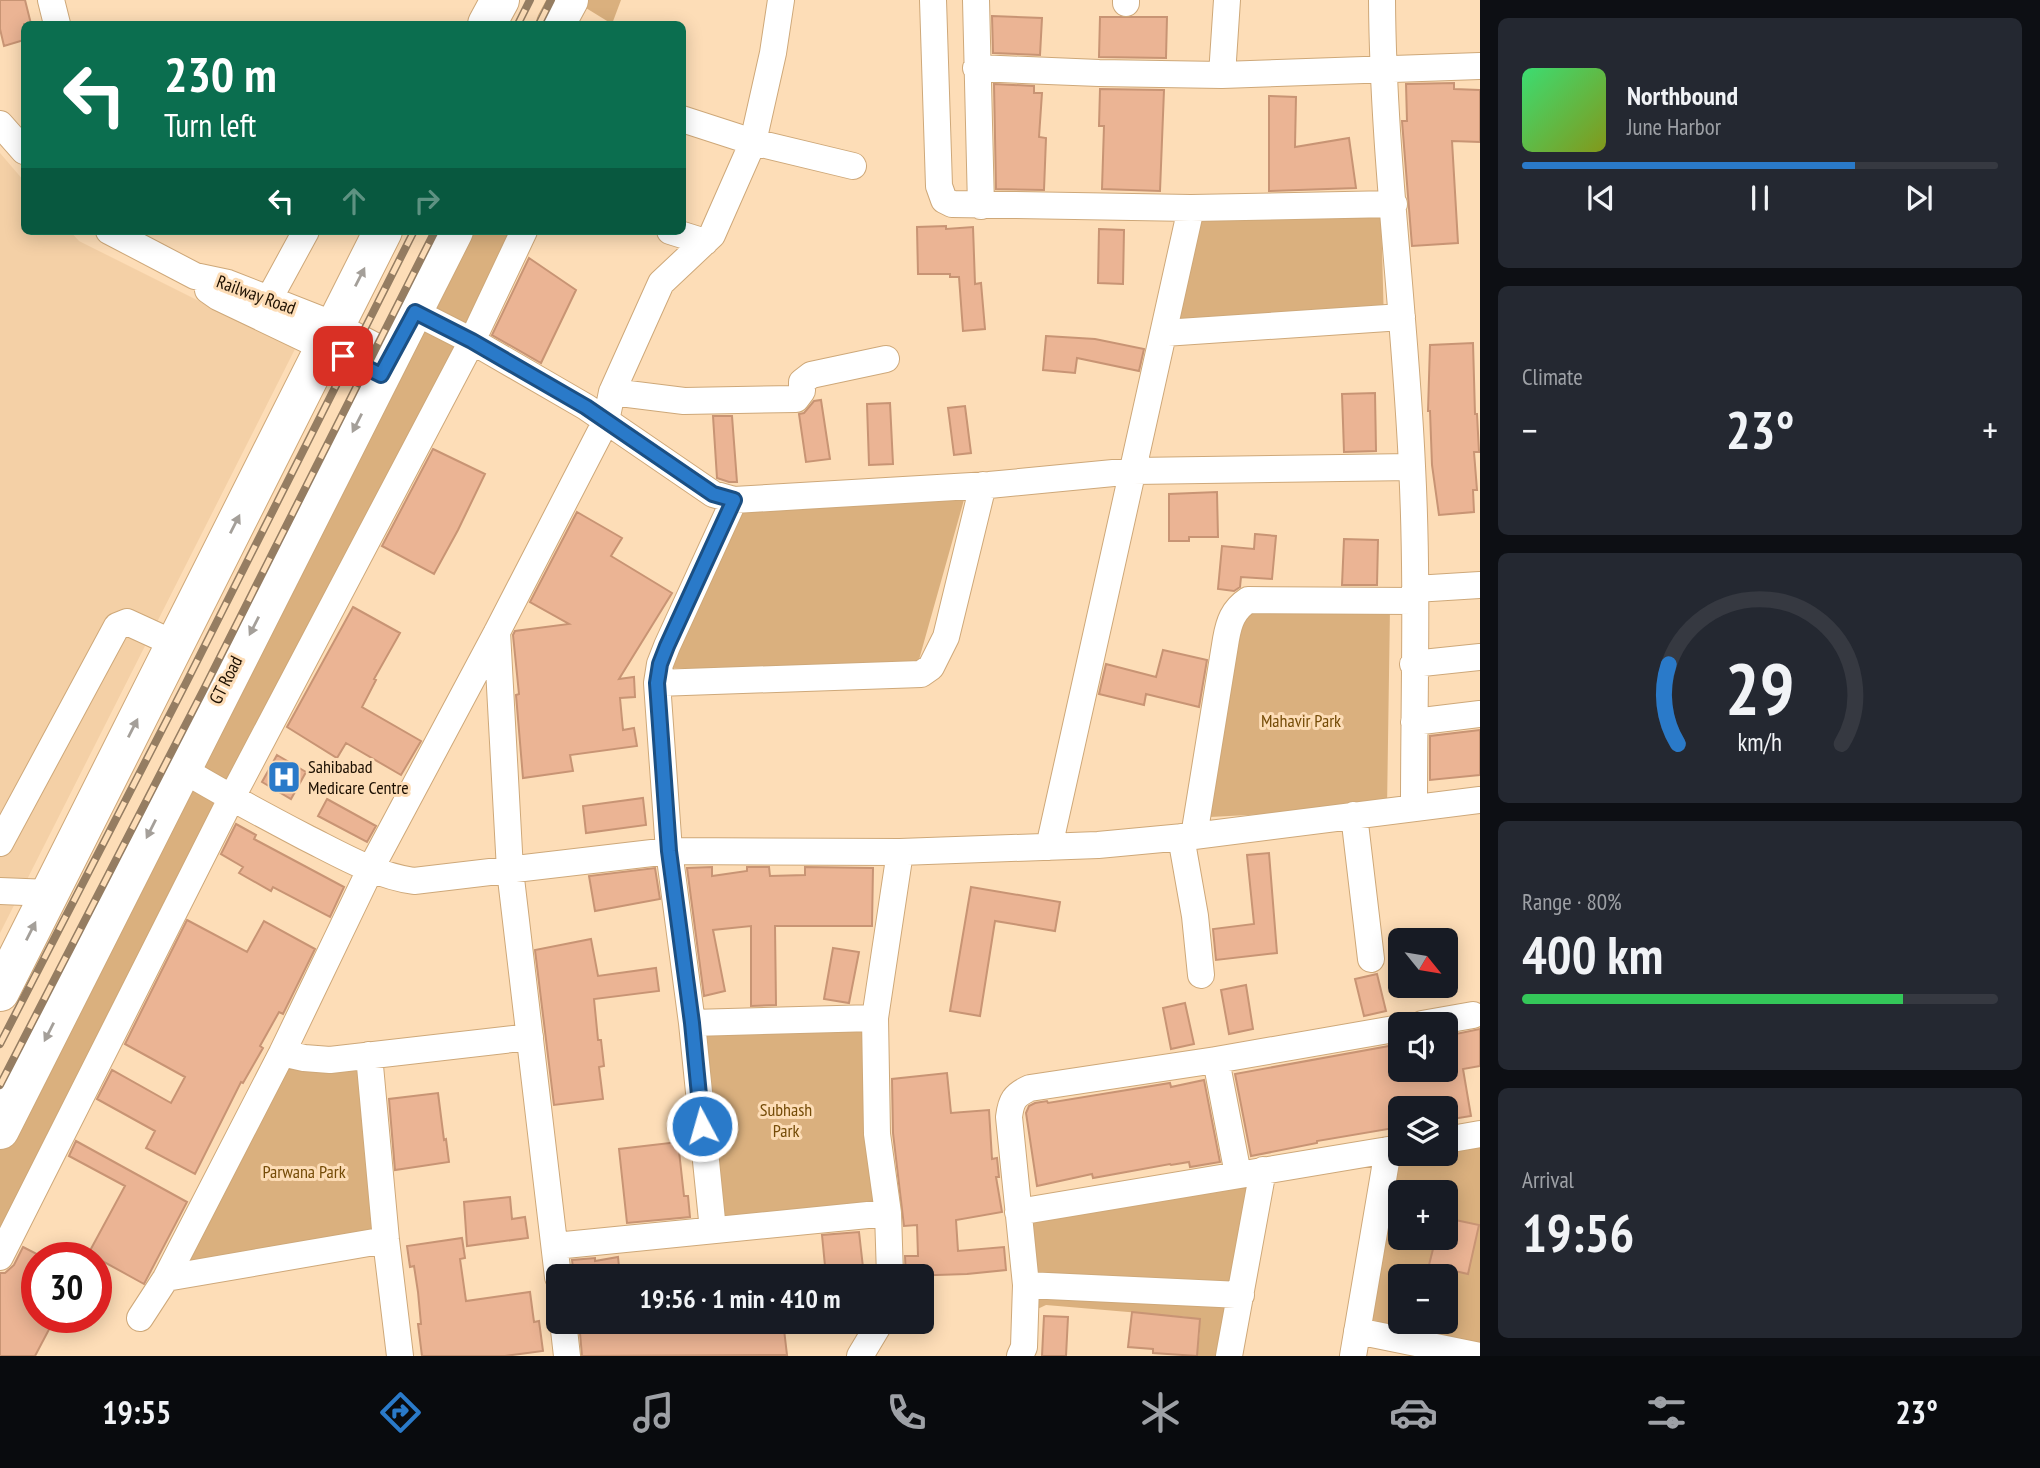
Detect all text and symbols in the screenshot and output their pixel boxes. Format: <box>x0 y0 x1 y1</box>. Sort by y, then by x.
text: 230 m <box>164 42 277 106</box>
icon: left <box>49 49 140 140</box>
text: Northbound <box>1627 79 1738 112</box>
text: Turn left <box>164 104 256 146</box>
text: June Harbor <box>1627 112 1721 141</box>
icon: previous <box>1582 179 1620 217</box>
icon: pause <box>1741 179 1779 217</box>
icon: next <box>1900 179 1938 217</box>
icon: left <box>262 182 300 220</box>
icon: ahead <box>335 182 373 220</box>
icon: right <box>408 182 446 220</box>
one-way arrow <box>354 267 365 287</box>
street label: Railway Road <box>213 270 299 319</box>
pin <box>313 326 373 386</box>
icon: arrive <box>324 337 362 375</box>
text: Climate <box>1522 362 1583 391</box>
text: 23° <box>1726 396 1794 463</box>
text: − <box>1522 405 1538 454</box>
text: + <box>1982 405 1998 454</box>
one-way arrow <box>351 413 362 433</box>
one-way arrow <box>230 514 241 534</box>
one-way arrow <box>248 616 260 636</box>
text: 29 <box>1725 640 1795 734</box>
street label: GT Road <box>204 652 247 708</box>
park label: Mahavir Park <box>1261 709 1341 732</box>
one-way arrow <box>127 717 139 737</box>
text: km/h <box>1738 726 1782 758</box>
place label: Sahibabad Medicare Centre <box>308 755 409 799</box>
hospital icon: Sahibabad Medicare Centre <box>265 758 303 796</box>
one-way arrow <box>146 819 157 839</box>
text: Range · 80% <box>1522 887 1622 916</box>
one-way arrow <box>25 921 36 941</box>
text: 400 km <box>1522 921 1663 988</box>
north arrow <box>1388 928 1458 998</box>
map controls <box>1388 928 1458 1334</box>
button: sound <box>1388 1012 1458 1082</box>
one-way arrow <box>44 1022 55 1042</box>
position arrow <box>665 1089 739 1163</box>
button: layers <box>1388 1096 1458 1166</box>
park label: Subhash Park <box>760 1098 812 1142</box>
park label: Parwana Park <box>262 1160 346 1183</box>
text: Arrival <box>1522 1165 1574 1194</box>
button: + <box>1388 1180 1458 1250</box>
text: 19:56 <box>1522 1199 1634 1266</box>
speed limit sign: 30 <box>21 1242 112 1333</box>
button: − <box>1388 1264 1458 1334</box>
text: 19:56 · 1 min · 410 m <box>640 1282 840 1315</box>
icon: directions <box>376 1388 425 1437</box>
icon: music <box>629 1388 678 1437</box>
icon: phone <box>882 1388 931 1437</box>
icon: climate <box>1136 1388 1185 1437</box>
icon: car <box>1389 1388 1438 1437</box>
icon: filters <box>1642 1388 1691 1437</box>
text: 19:55 <box>102 1391 171 1433</box>
text: 23° <box>1896 1391 1938 1433</box>

